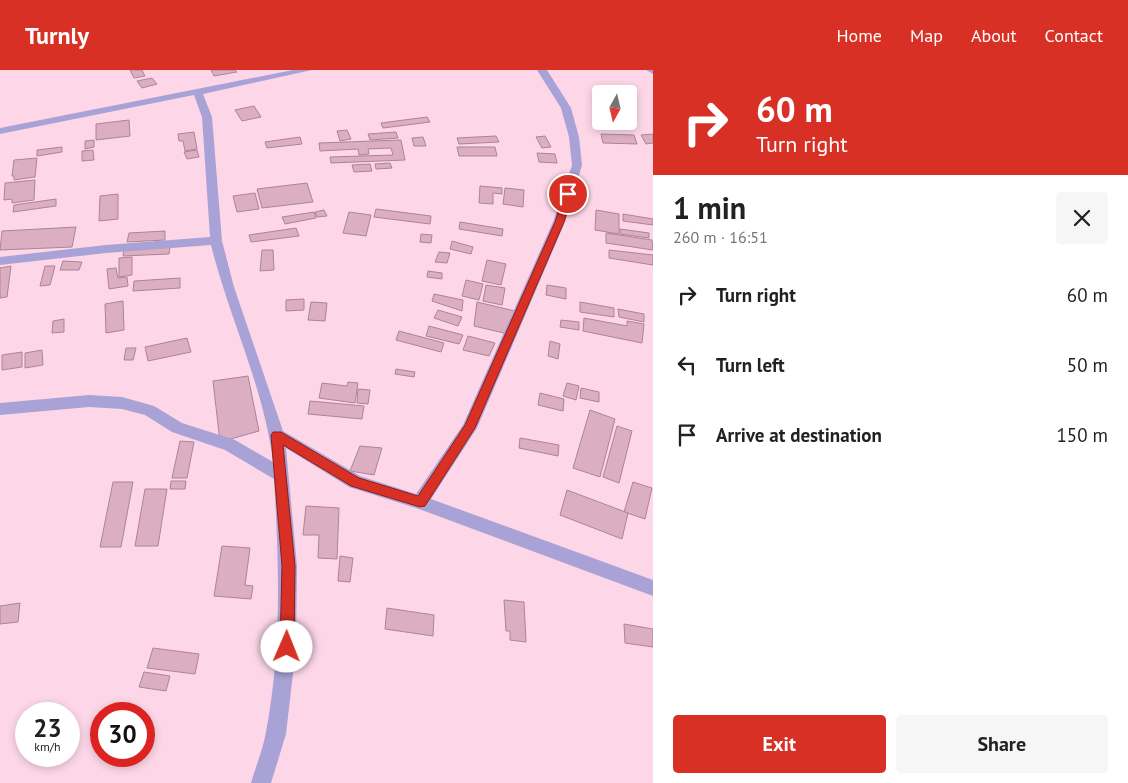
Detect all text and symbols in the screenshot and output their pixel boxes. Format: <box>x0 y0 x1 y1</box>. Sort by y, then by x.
text: Turnly <box>25 20 89 51</box>
text: Home <box>836 24 882 47</box>
text: Map <box>910 24 943 47</box>
text: About <box>971 24 1017 47</box>
text: Contact <box>1045 24 1103 47</box>
north arrow <box>592 85 638 130</box>
map controls <box>592 85 637 130</box>
text: 60 m <box>756 86 833 132</box>
icon: right <box>673 90 738 155</box>
text: Turn right <box>756 130 848 158</box>
pin <box>547 173 589 215</box>
icon: arrive <box>554 180 582 208</box>
text: 1 min <box>673 188 746 227</box>
button: close <box>1056 192 1108 244</box>
text: 260 m · 16:51 <box>673 227 768 247</box>
icon: right <box>673 281 701 309</box>
text: Turn right <box>716 283 796 307</box>
text: 60 m <box>1067 283 1108 307</box>
icon: left <box>673 351 701 379</box>
text: Turn left <box>716 353 785 377</box>
text: 50 m <box>1067 353 1108 377</box>
icon: arrive <box>673 421 701 449</box>
text: Arrive at destination <box>716 423 882 447</box>
text: 150 m <box>1056 423 1108 447</box>
position arrow <box>260 620 312 672</box>
speed limit sign: 30 <box>90 702 155 767</box>
text: 23 <box>33 712 62 744</box>
button: Exit <box>673 715 886 773</box>
button: Share <box>896 715 1108 773</box>
text: km/h <box>34 739 61 754</box>

